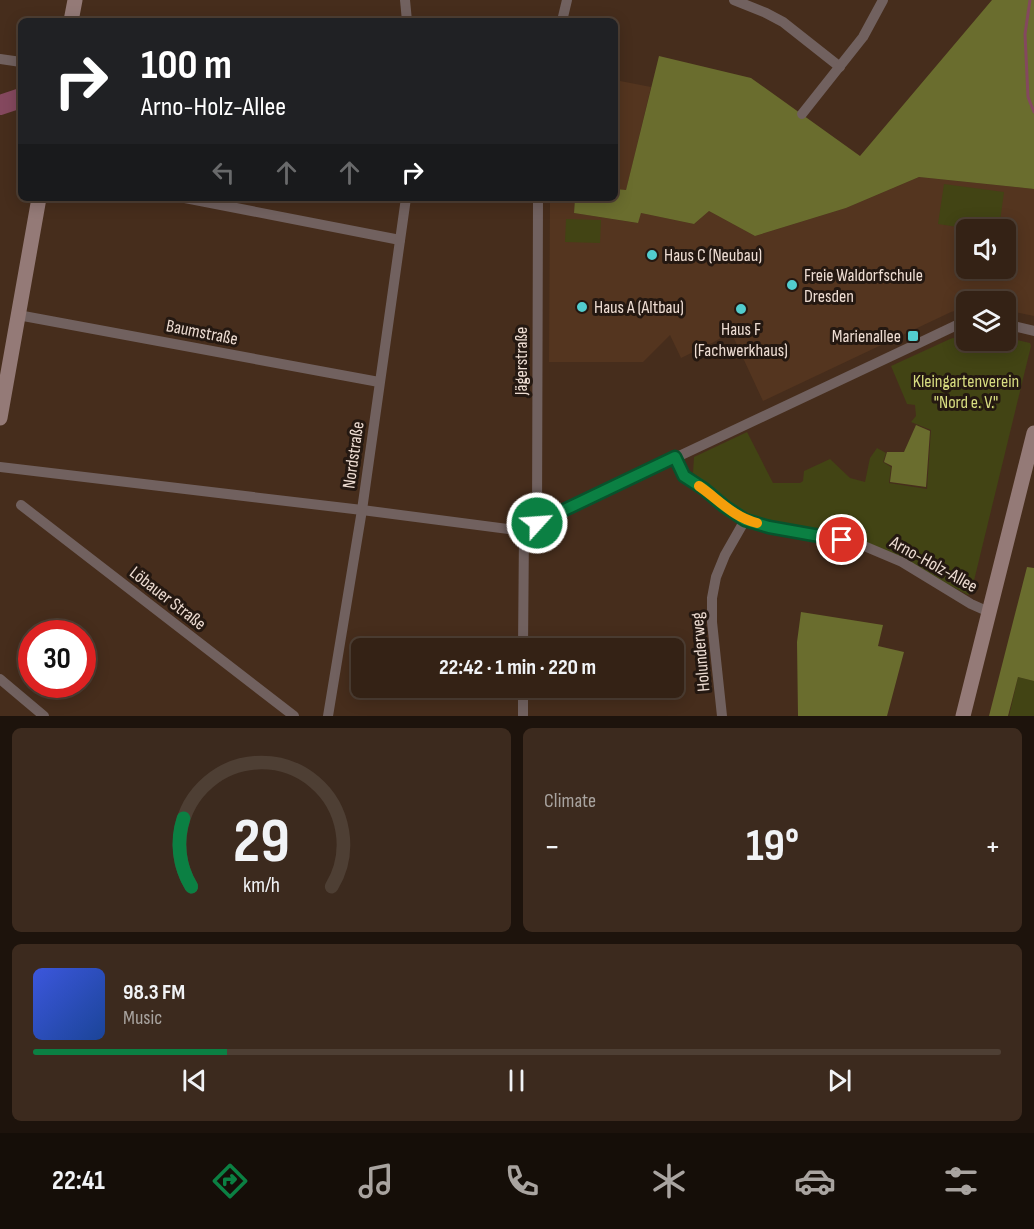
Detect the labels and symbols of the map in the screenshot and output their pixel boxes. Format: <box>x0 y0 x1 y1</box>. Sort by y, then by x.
place label: Haus C (Neubau) <box>664 245 762 266</box>
marker: Haus C (Neubau) <box>645 248 659 262</box>
place label: Freie Waldorfschule Dresden <box>804 265 923 307</box>
marker: Freie Waldorfschule Dresden <box>785 278 799 292</box>
place label: Haus A (Altbau) <box>594 297 684 318</box>
marker: Haus A (Altbau) <box>575 300 589 314</box>
marker: Haus F (Fachwerkhaus) <box>734 302 748 316</box>
street label: Baumstraße <box>164 315 240 350</box>
place label: Haus F (Fachwerkhaus) <box>694 319 788 361</box>
place label: Marienallee <box>832 326 901 347</box>
street label: Jägerstraße <box>511 327 532 396</box>
marker: Marienallee <box>906 329 920 343</box>
park label: Kleingartenverein "Nord e. V." <box>913 371 1019 413</box>
street label: Nordstraße <box>338 420 369 490</box>
position arrow <box>505 491 569 555</box>
pin <box>816 514 867 565</box>
street label: Arno-Holz-Allee <box>885 531 981 597</box>
street label: Löbauer Straße <box>125 562 210 635</box>
street label: Holunderweg <box>687 611 714 693</box>
speed limit sign: 30 <box>18 620 96 698</box>

